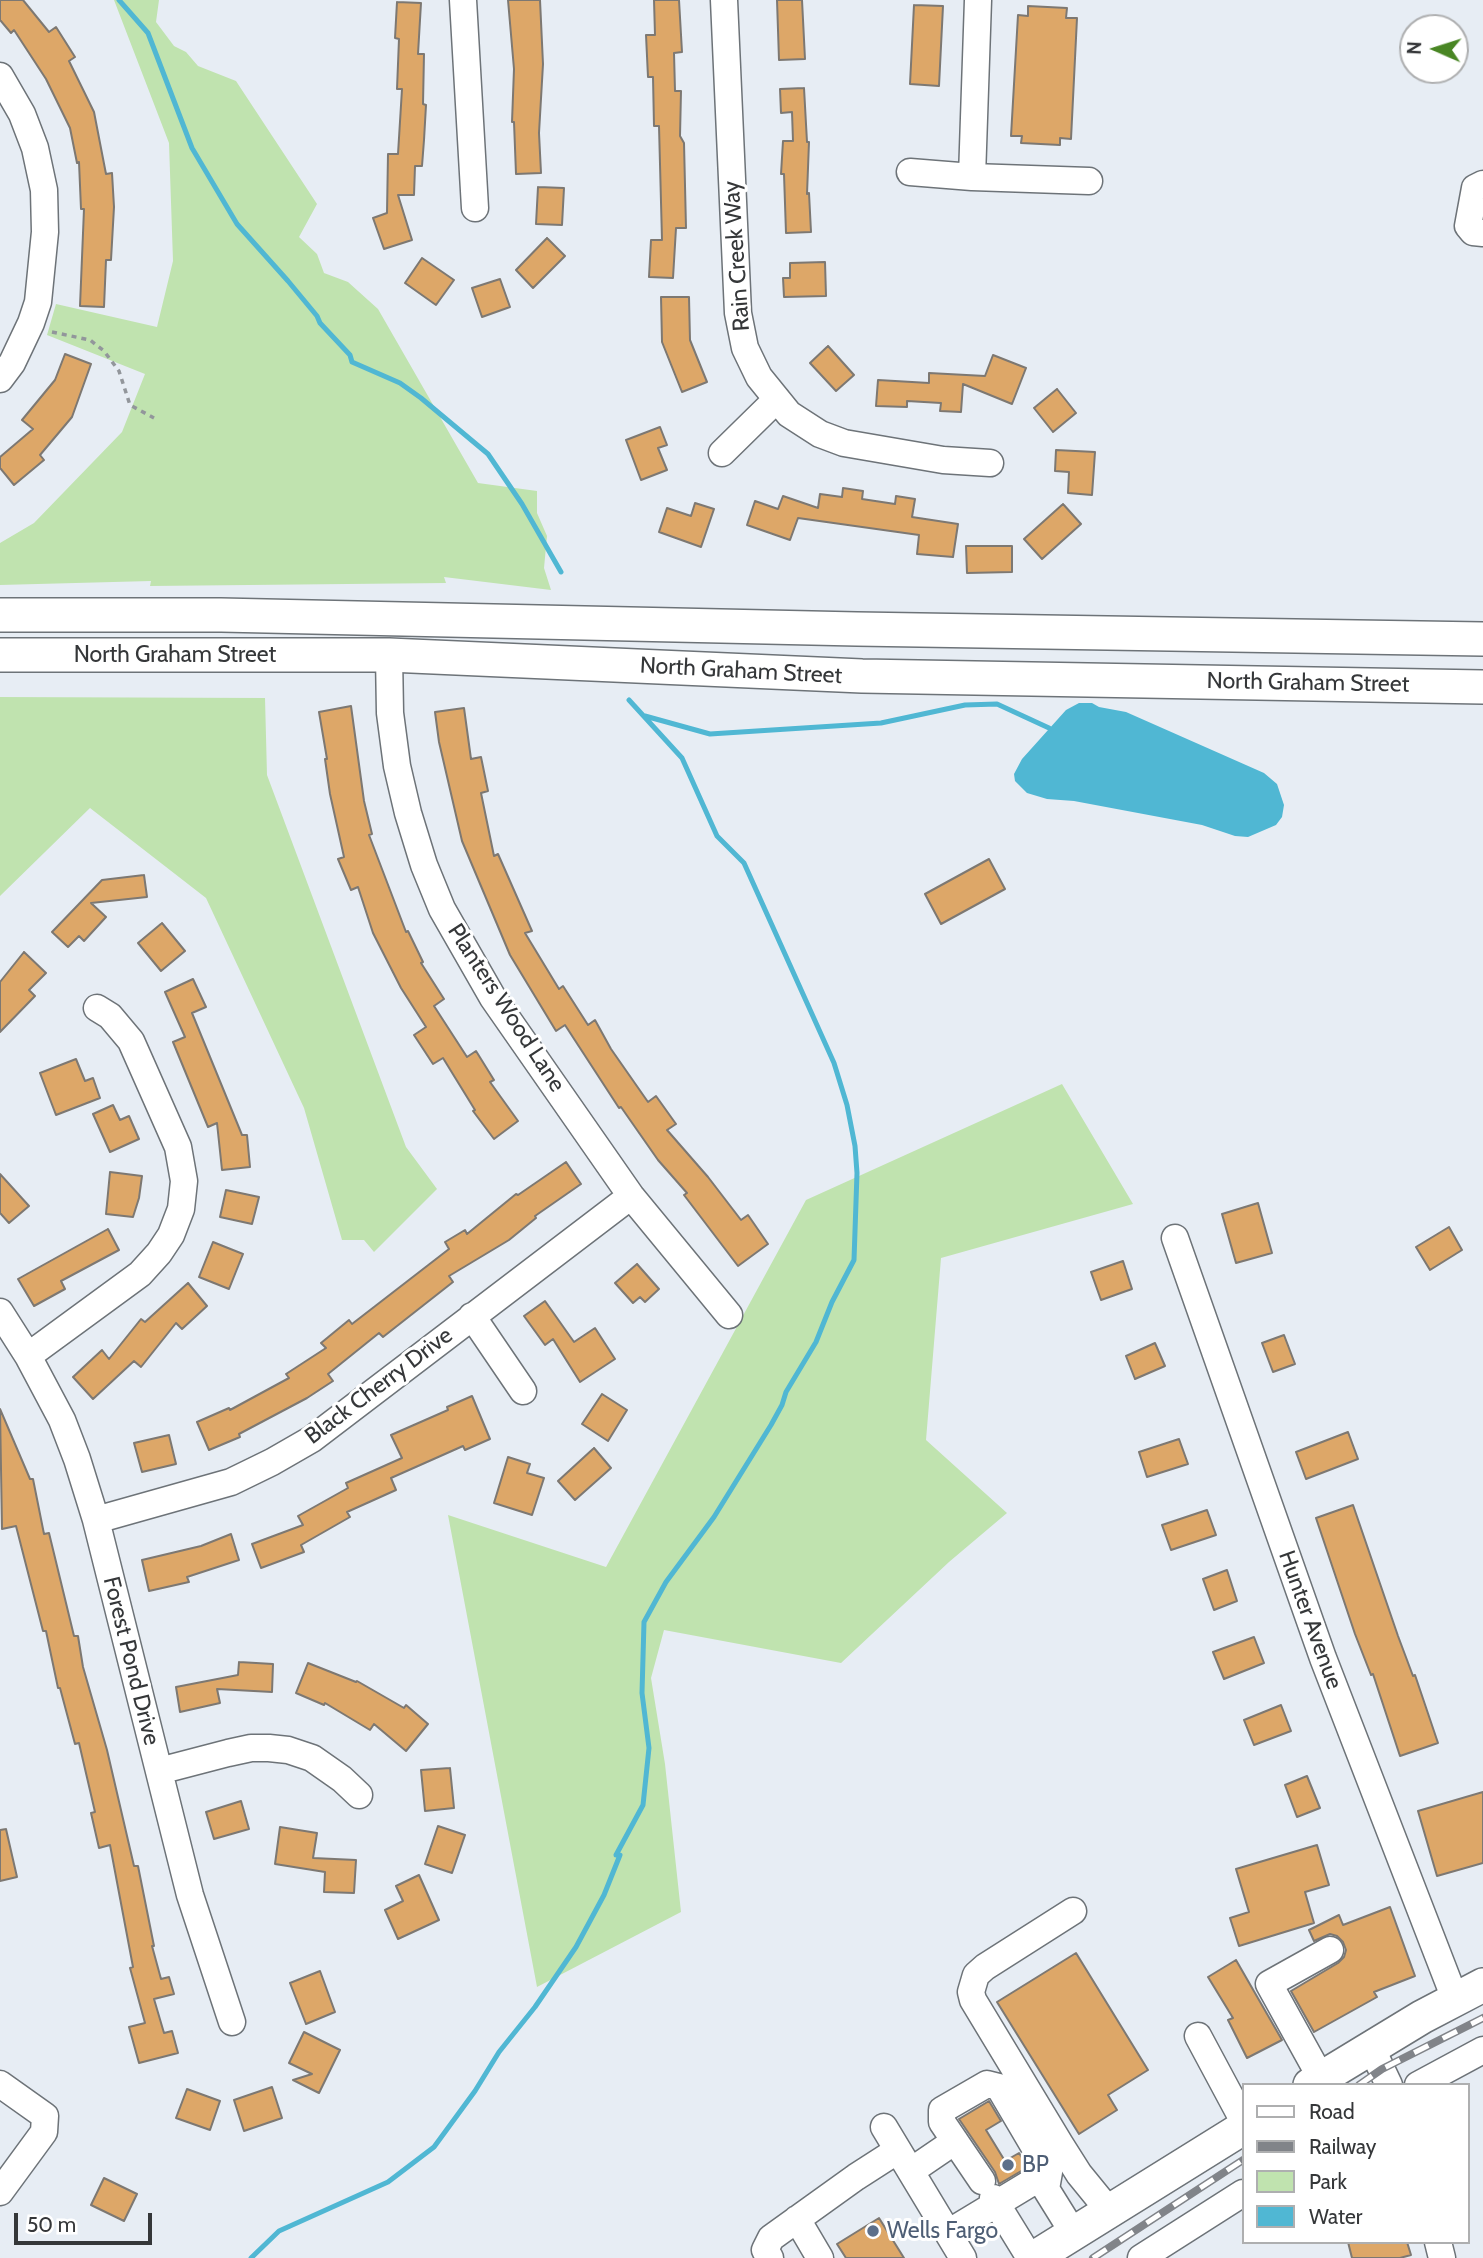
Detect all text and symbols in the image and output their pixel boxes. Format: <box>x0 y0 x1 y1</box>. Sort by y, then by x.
north arrow <box>1399 14 1469 84</box>
text: N <box>1403 41 1426 55</box>
street label: Rain Creek Way <box>718 180 756 332</box>
street label: North Graham Street <box>74 641 276 669</box>
street label: North Graham Street <box>639 652 843 690</box>
street label: North Graham Street <box>1206 667 1410 699</box>
street label: Planters Wood Lane <box>441 919 571 1097</box>
street label: Black Cherry Drive <box>300 1322 458 1450</box>
street label: Hunter Avenue <box>1272 1547 1348 1693</box>
street label: Forest Pond Drive <box>97 1574 165 1748</box>
legend <box>1242 2083 1469 2244</box>
text: Road <box>1309 2099 1355 2124</box>
text: Railway <box>1309 2134 1376 2159</box>
place label: BP <box>1022 2151 1049 2179</box>
marker: BP <box>1000 2157 1016 2173</box>
text: Park <box>1309 2169 1347 2194</box>
scale bar <box>18 2198 156 2242</box>
text: Water <box>1309 2204 1362 2229</box>
text: 50 m <box>27 2212 76 2237</box>
place label: Wells Fargo <box>887 2217 998 2245</box>
marker: Wells Fargo <box>865 2223 881 2239</box>

